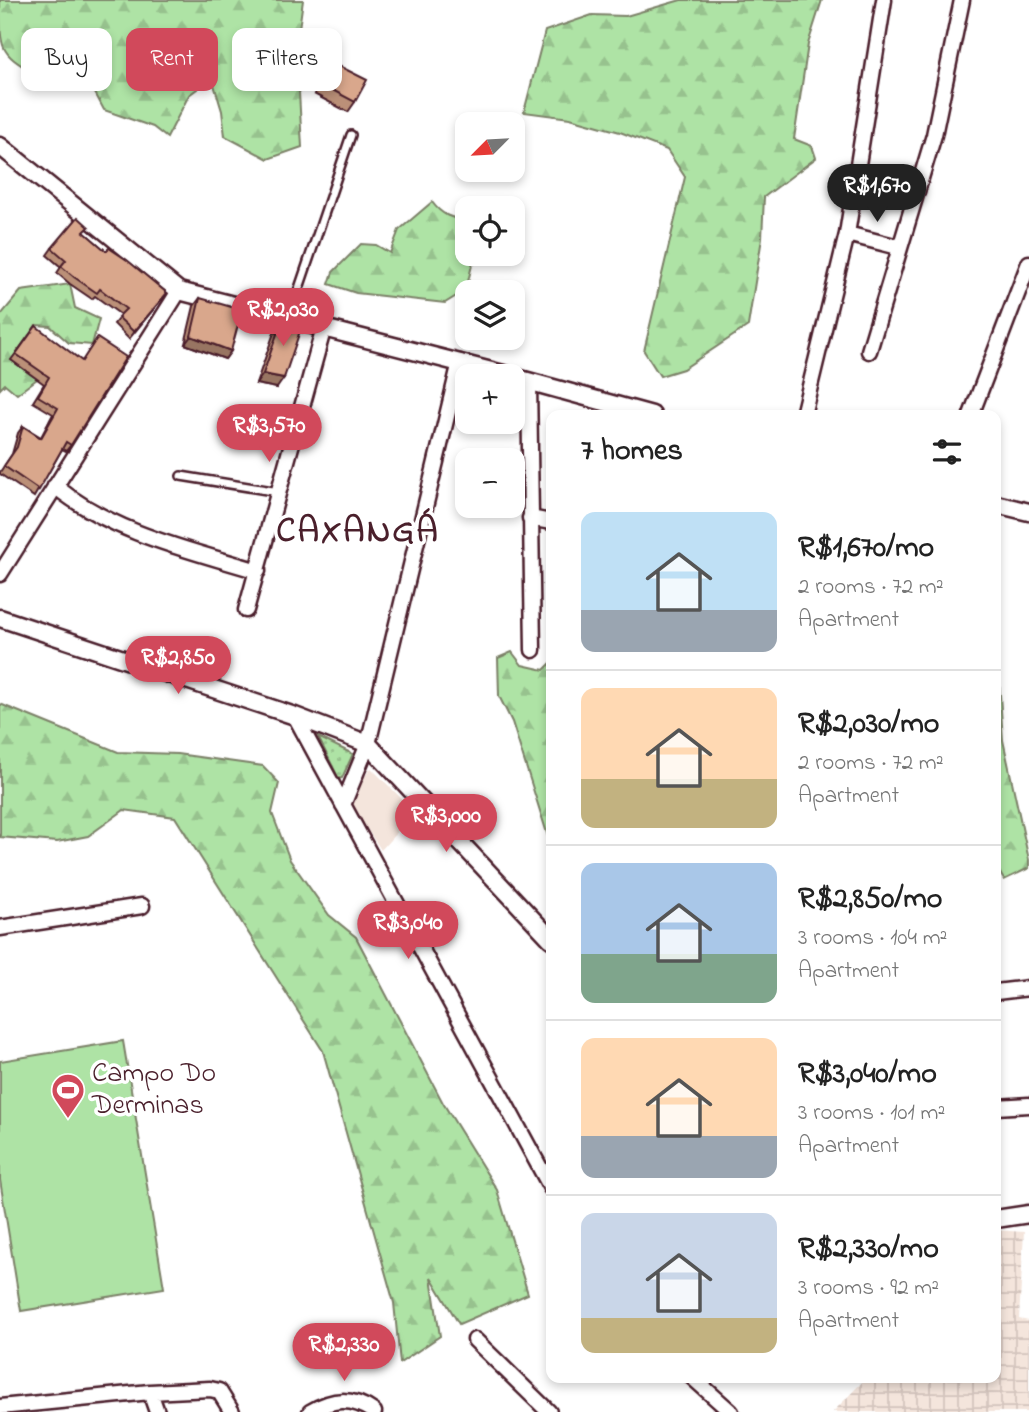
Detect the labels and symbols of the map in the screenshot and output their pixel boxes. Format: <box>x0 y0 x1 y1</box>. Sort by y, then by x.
north arrow <box>455 112 525 182</box>
pin: R$1,670 <box>812 164 942 224</box>
pin: R$2,030 <box>218 288 348 348</box>
pin: R$3,570 <box>204 405 334 464</box>
district label: CAXANGÁ <box>276 507 440 558</box>
pin: R$2,850 <box>113 636 243 696</box>
pin: R$3,000 <box>381 794 511 854</box>
pin: R$3,040 <box>343 902 473 961</box>
place label: Campo Do Derminas <box>91 1054 216 1127</box>
sports icon: Campo Do Derminas <box>49 1071 87 1120</box>
pin: R$2,330 <box>279 1324 409 1383</box>

